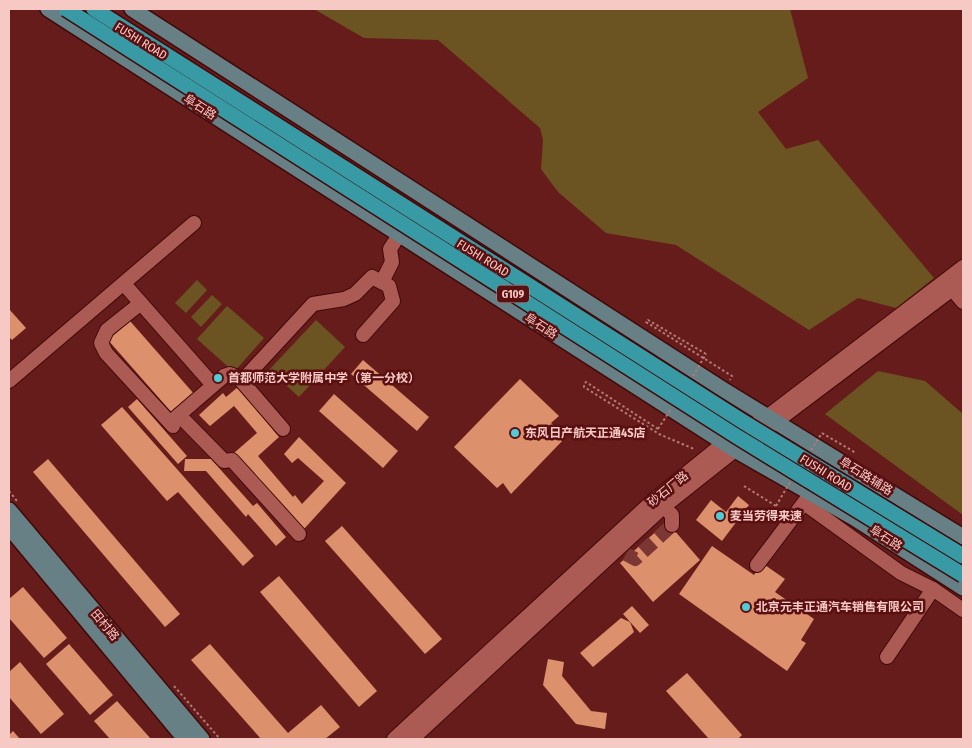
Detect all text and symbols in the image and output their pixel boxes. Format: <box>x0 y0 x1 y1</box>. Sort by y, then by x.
street label: FUSHI ROAD <box>112 20 170 62</box>
street label: 阜石路 <box>181 91 219 123</box>
street label: FUSHI ROAD <box>454 237 512 279</box>
road number: G109 <box>497 286 529 302</box>
street label: 阜石路 <box>522 310 560 342</box>
place label: 首都师范大学附属中学（第一分校） <box>228 371 420 385</box>
marker: 首都师范大学附属中学（第一分校） <box>212 372 224 384</box>
place label: 东风日产航天正通4S店 <box>525 426 645 440</box>
marker: 东风日产航天正通4S店 <box>509 427 521 439</box>
street label: FUSHI ROAD <box>797 452 855 494</box>
street label: 阜石路辅路 <box>837 454 895 498</box>
street label: 砂石厂路 <box>645 468 691 510</box>
place label: 麦当劳得来速 <box>730 509 802 523</box>
marker: 麦当劳得来速 <box>714 510 726 522</box>
street label: 阜石路 <box>867 522 905 554</box>
place label: 北京元丰正通汽车销售有限公司 <box>756 600 924 614</box>
marker: 北京元丰正通汽车销售有限公司 <box>740 601 752 613</box>
street label: 田村路 <box>88 607 122 643</box>

